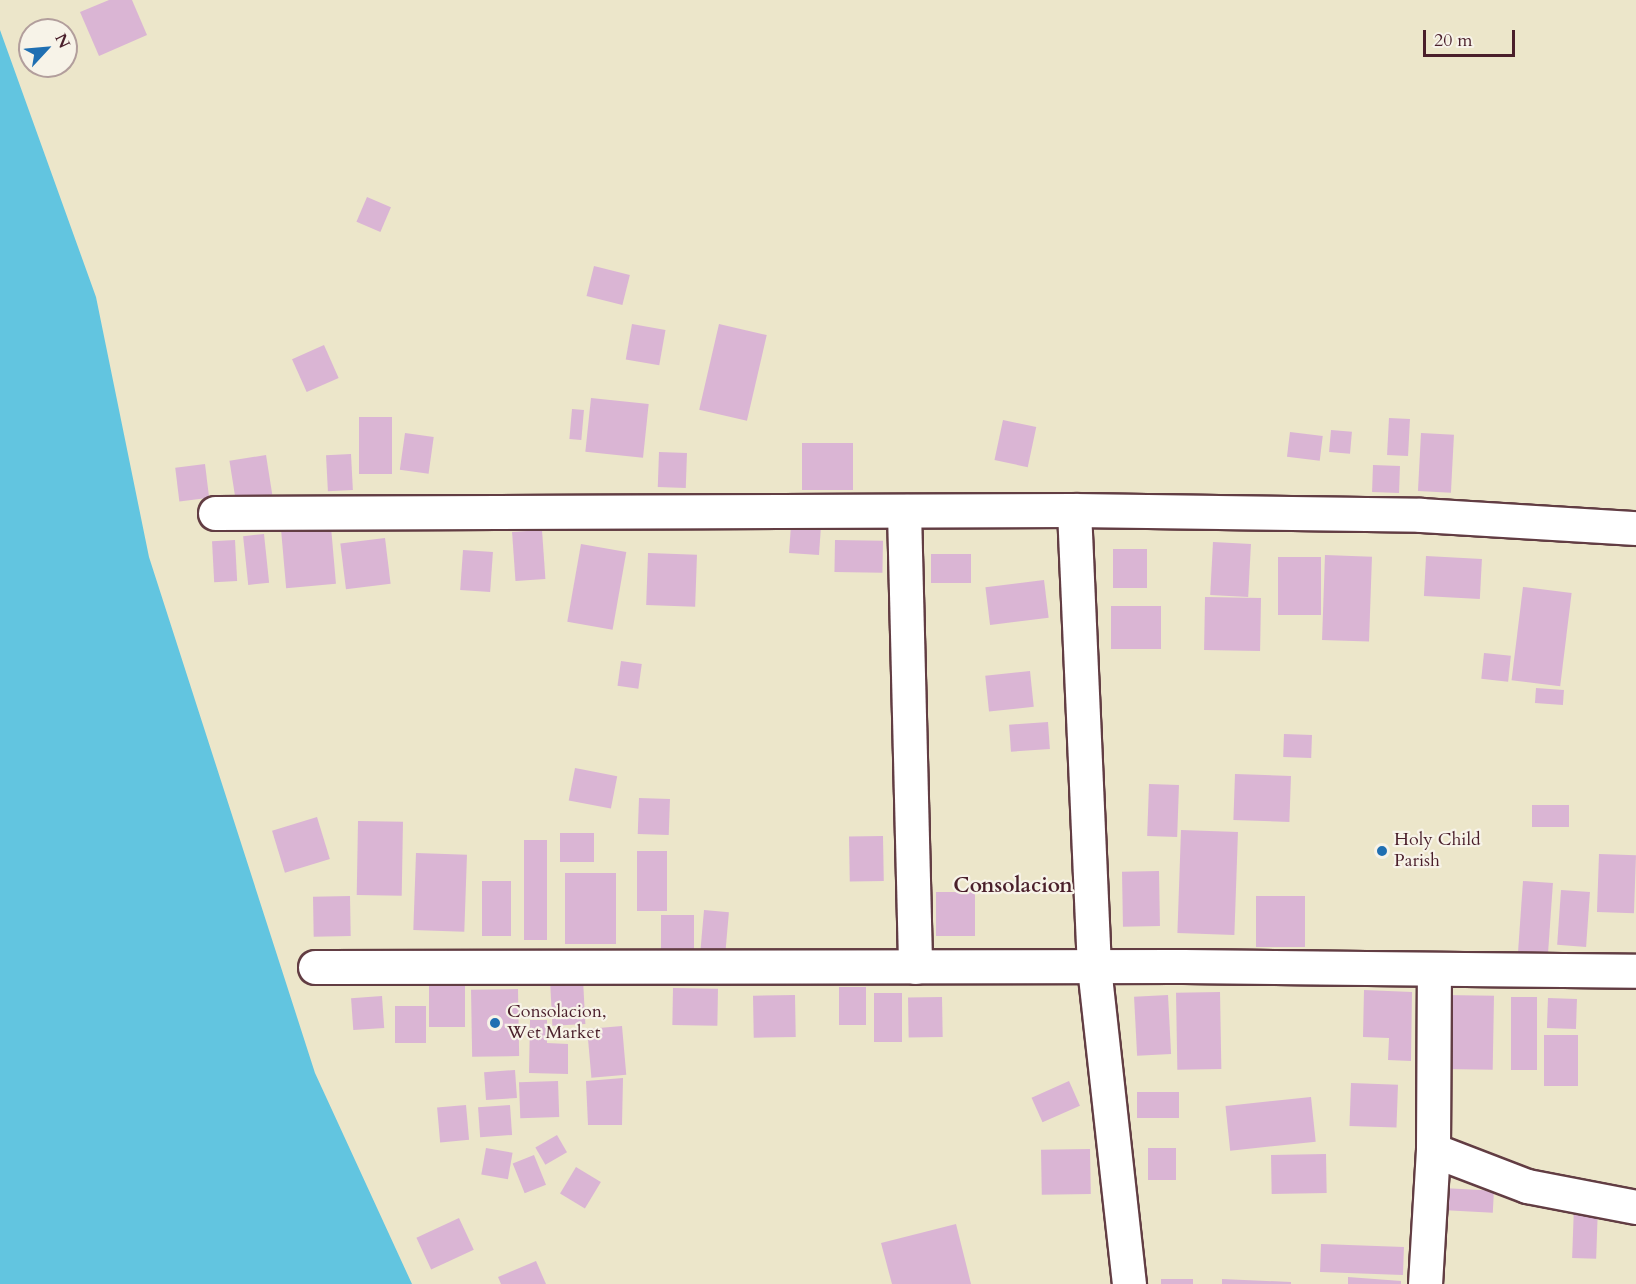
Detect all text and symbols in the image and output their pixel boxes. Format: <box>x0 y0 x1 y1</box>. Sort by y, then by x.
north arrow <box>18 18 78 78</box>
scale bar <box>1426 18 1518 56</box>
text: 20 m <box>1434 28 1473 53</box>
text: N <box>49 30 75 52</box>
place label: Holy Child Parish <box>1394 830 1481 872</box>
marker: Holy Child Parish <box>1375 844 1389 858</box>
district label: Consolacion <box>953 873 1073 899</box>
place label: Consolacion, Wet Market <box>507 1002 607 1044</box>
marker: Consolacion, Wet Market <box>488 1016 502 1030</box>

